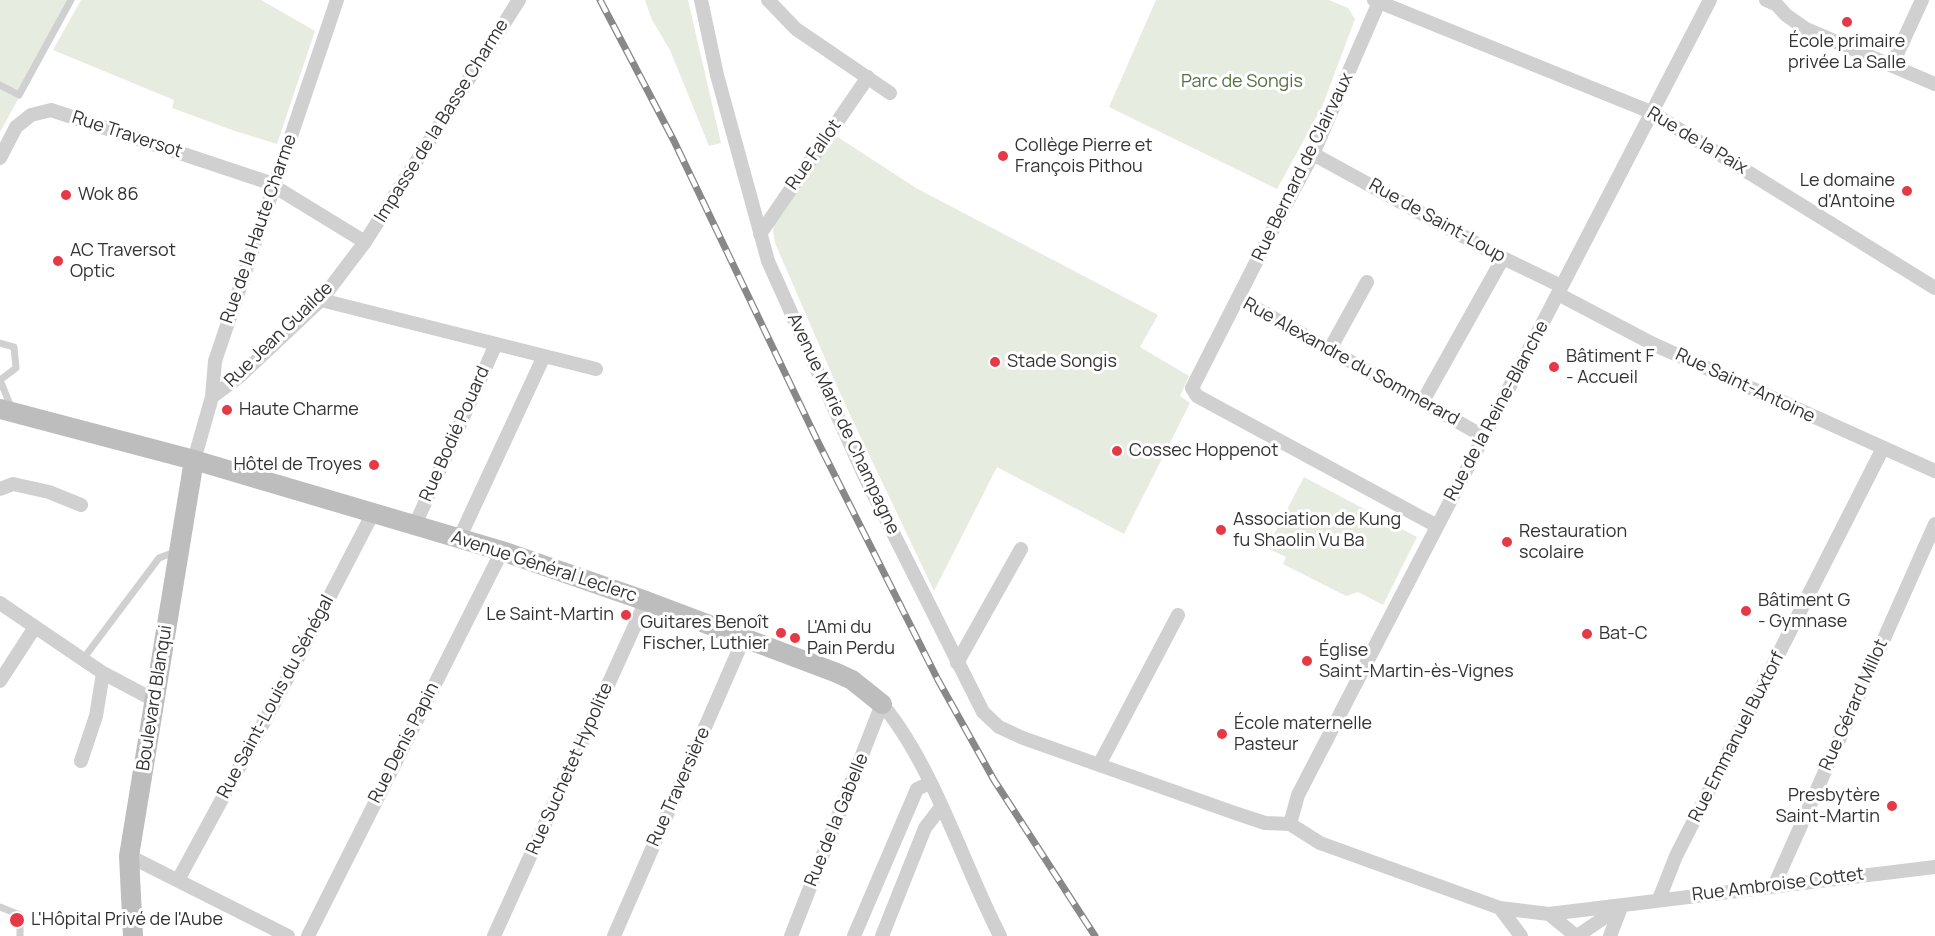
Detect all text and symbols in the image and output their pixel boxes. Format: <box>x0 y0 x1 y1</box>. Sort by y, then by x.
street label: Impasse de la Basse Charme <box>370 15 514 227</box>
marker: École primaire privée La Salle <box>1840 15 1854 29</box>
place label: École primaire privée La Salle <box>1788 31 1906 74</box>
street label: Rue Bernard de Clairvaux <box>1248 69 1358 265</box>
park label: Parc de Songis <box>1181 71 1303 93</box>
street label: Rue de la Paix <box>1643 103 1751 179</box>
street label: Rue Traversot <box>69 107 185 163</box>
street label: Rue Fallot <box>782 116 846 194</box>
street label: Rue de la Haute Charme <box>216 132 302 326</box>
place label: Collège Pierre et François Pithou <box>1015 135 1152 178</box>
marker: Collège Pierre et François Pithou <box>996 149 1010 163</box>
place label: Le domaine d'Antoine <box>1800 170 1895 213</box>
street label: Rue de Saint-Loup <box>1365 174 1509 268</box>
place label: Wok 86 <box>78 184 139 206</box>
marker: Le domaine d'Antoine <box>1900 184 1914 198</box>
marker: Wok 86 <box>59 188 73 202</box>
place label: AC Traversot Optic <box>70 240 176 282</box>
marker: AC Traversot Optic <box>51 254 65 268</box>
street label: Rue Jean Guailde <box>220 278 338 392</box>
street label: Rue Alexandre du Sommerard <box>1239 294 1463 430</box>
street label: Avenue Marie de Champagne <box>782 310 904 538</box>
street label: Rue de la Reine-Blanche <box>1440 317 1554 505</box>
street label: Rue Saint-Antoine <box>1672 344 1818 428</box>
place label: Bâtiment F - Accueil <box>1566 346 1654 388</box>
place label: Stade Songis <box>1007 351 1117 373</box>
marker: Stade Songis <box>988 355 1002 369</box>
marker: Bâtiment F - Accueil <box>1547 360 1561 374</box>
street label: Rue Bodié Pouard <box>415 363 495 505</box>
place label: Haute Charme <box>239 399 359 421</box>
marker: Haute Charme <box>220 403 234 417</box>
place label: Cossec Hoppenot <box>1129 440 1278 462</box>
marker: Cossec Hoppenot <box>1110 444 1124 458</box>
place label: Hôtel de Troyes <box>234 454 362 476</box>
marker: Hôtel de Troyes <box>367 458 381 472</box>
place label: Association de Kung fu Shaolin Vu Ba <box>1233 509 1401 552</box>
place label: Restauration scolaire <box>1519 521 1627 564</box>
marker: Association de Kung fu Shaolin Vu Ba <box>1214 523 1228 537</box>
street label: Avenue Général Leclerc <box>449 527 639 607</box>
marker: Restauration scolaire <box>1500 535 1514 549</box>
place label: Bâtiment G - Gymnase <box>1758 590 1850 632</box>
street label: Rue Saint-Louis du Sénégal <box>213 592 339 802</box>
place label: Le Saint-Martin <box>486 604 614 626</box>
marker: Bâtiment G - Gymnase <box>1739 604 1753 618</box>
marker: Le Saint-Martin <box>619 608 633 622</box>
place label: Guitares Benoît Fischer, Luthier <box>640 612 769 654</box>
place label: L'Ami du Pain Perdu <box>807 617 895 660</box>
place label: Bat-C <box>1599 623 1648 645</box>
street label: Boulevard Blanqui <box>133 624 177 772</box>
marker: Guitares Benoît Fischer, Luthier <box>774 626 788 640</box>
marker: Bat-C <box>1580 627 1594 641</box>
marker: L'Ami du Pain Perdu <box>788 631 802 645</box>
street label: Rue Gérard Millot <box>1815 636 1893 774</box>
place label: Église Saint-Martin-ès-Vignes <box>1319 640 1514 682</box>
street label: Rue Emmanuel Buxtorf <box>1685 648 1789 826</box>
marker: Église Saint-Martin-ès-Vignes <box>1300 654 1314 668</box>
street label: Rue Denis Papin <box>364 679 444 807</box>
street label: Rue Suchetet Hypolite <box>522 680 618 858</box>
place label: École maternelle Pasteur <box>1234 713 1372 756</box>
street label: Rue Traversière <box>643 724 715 850</box>
marker: École maternelle Pasteur <box>1215 727 1229 741</box>
street label: Rue de la Gabelle <box>800 750 874 890</box>
place label: Presbytère Saint-Martin <box>1776 785 1880 828</box>
marker: Presbytère Saint-Martin <box>1885 799 1899 813</box>
street label: Rue Ambroise Cottet <box>1691 864 1865 906</box>
place label: L'Hôpital Privé de l'Aube <box>31 909 223 931</box>
marker: L'Hôpital Privé de l'Aube <box>8 911 26 929</box>

